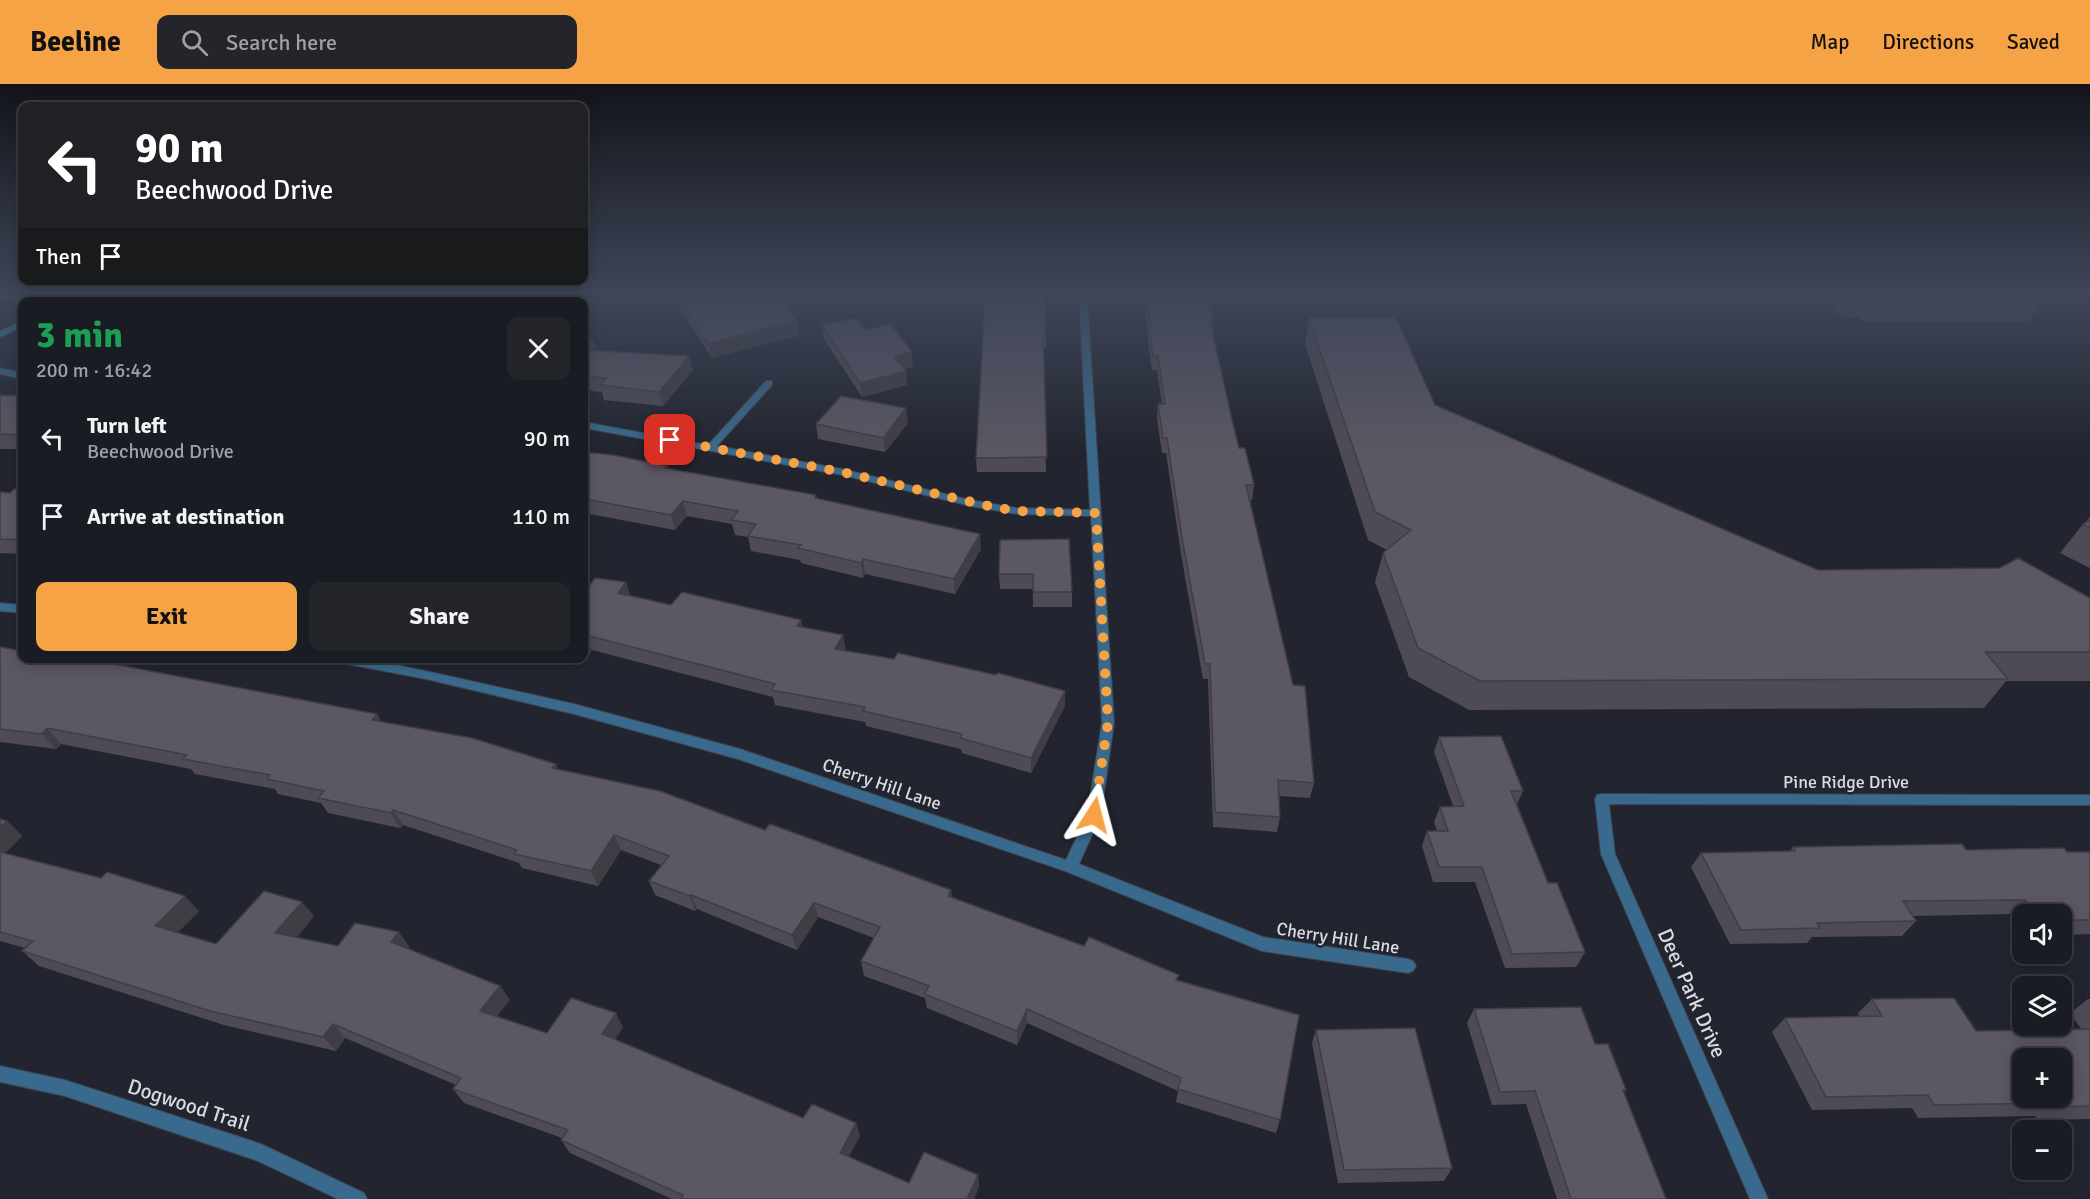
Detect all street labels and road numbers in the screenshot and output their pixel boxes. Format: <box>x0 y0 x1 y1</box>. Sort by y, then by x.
street label: Cherry Hill Lane <box>820 753 944 815</box>
street label: Pine Ridge Drive <box>1783 771 1909 793</box>
street label: Cherry Hill Lane <box>1275 917 1401 959</box>
street label: Deer Park Drive <box>1652 924 1732 1062</box>
street label: Dogwood Trail <box>124 1073 254 1137</box>

